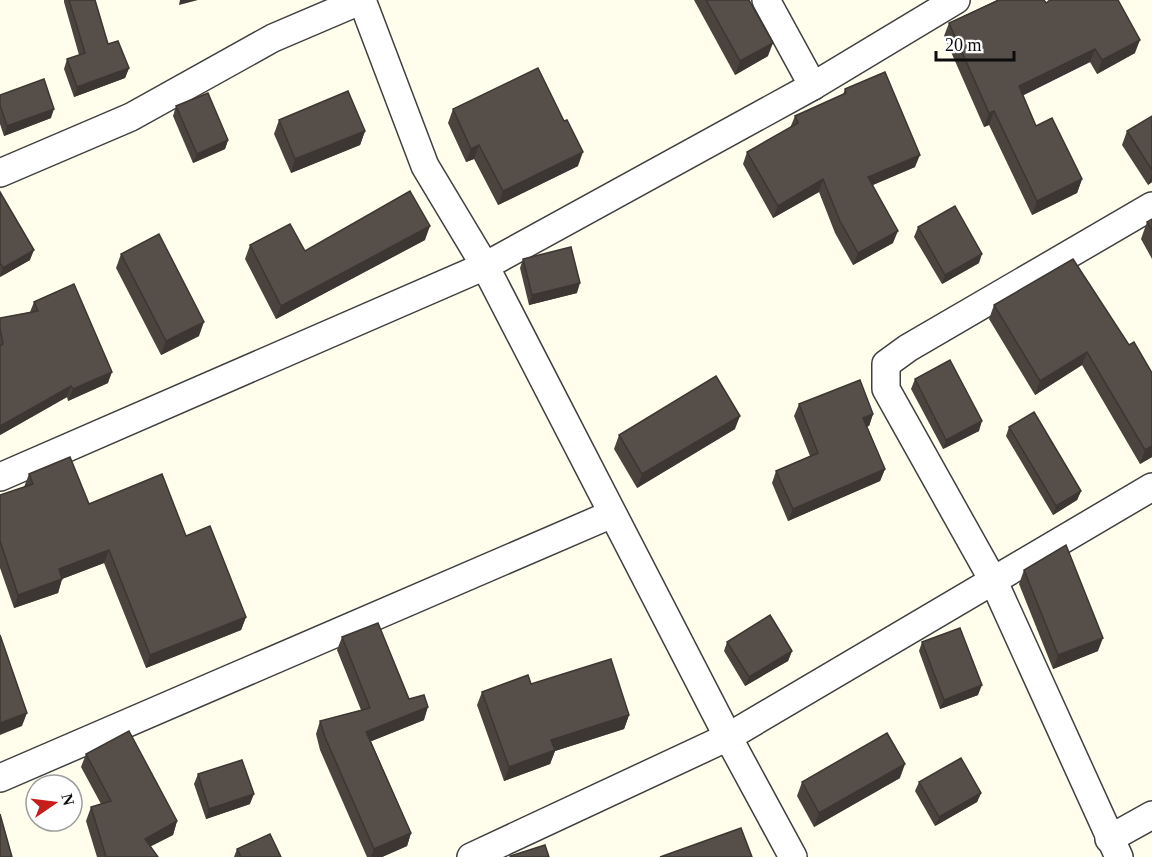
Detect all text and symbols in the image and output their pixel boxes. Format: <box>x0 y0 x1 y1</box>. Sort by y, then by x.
scale bar <box>936 24 1014 62</box>
text: 20 m <box>945 35 982 55</box>
north arrow <box>24 773 84 833</box>
text: N <box>58 792 78 808</box>

